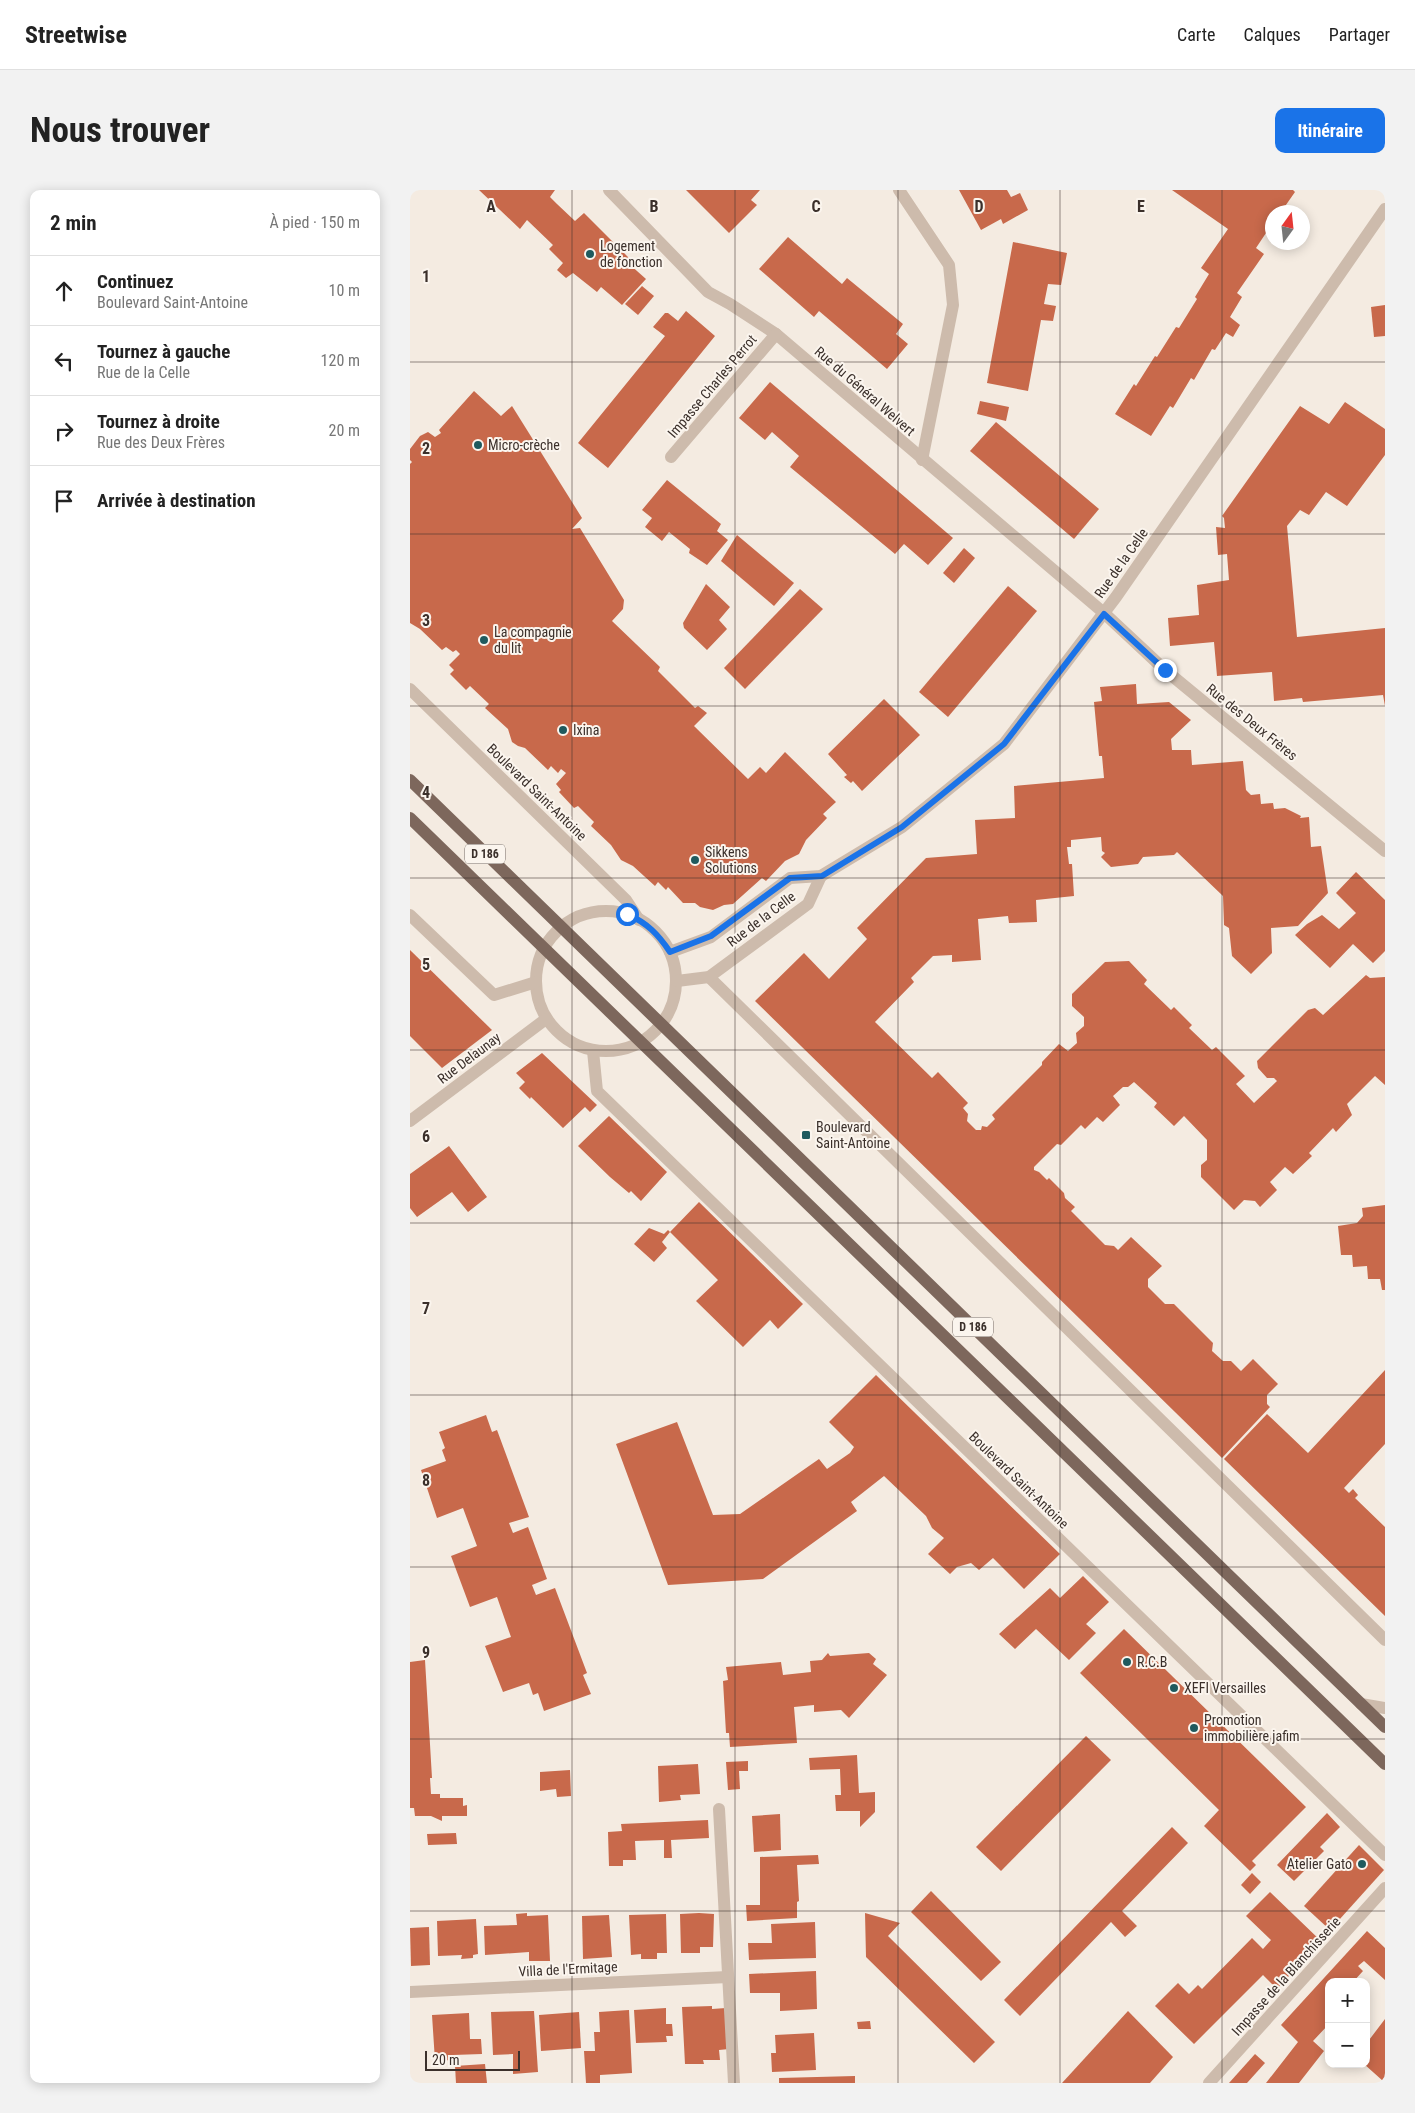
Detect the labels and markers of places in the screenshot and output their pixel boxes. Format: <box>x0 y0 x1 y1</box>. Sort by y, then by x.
place label: Logement de fonction <box>600 238 663 270</box>
marker: Logement de fonction <box>584 248 596 260</box>
place label: Micro-crèche <box>488 437 560 453</box>
marker: Micro-crèche <box>472 439 484 451</box>
place label: La compagnie du lit <box>494 624 572 656</box>
marker: La compagnie du lit <box>478 634 490 646</box>
place label: Ixina <box>573 722 599 738</box>
marker: Ixina <box>557 724 569 736</box>
place label: Sikkens Solutions <box>705 844 757 876</box>
marker: Sikkens Solutions <box>689 854 701 866</box>
place label: Boulevard Saint-Antoine <box>816 1119 890 1151</box>
marker: Boulevard Saint-Antoine <box>800 1129 812 1141</box>
place label: R.C.B <box>1137 1654 1167 1670</box>
marker: R.C.B <box>1121 1656 1133 1668</box>
place label: XEFI Versailles <box>1184 1680 1266 1696</box>
marker: XEFI Versailles <box>1168 1682 1180 1694</box>
place label: Promotion immobilière jafim <box>1204 1712 1300 1744</box>
marker: Promotion immobilière jafim <box>1188 1722 1200 1734</box>
place label: Atelier Gato <box>1287 1856 1352 1872</box>
marker: Atelier Gato <box>1356 1858 1368 1870</box>

